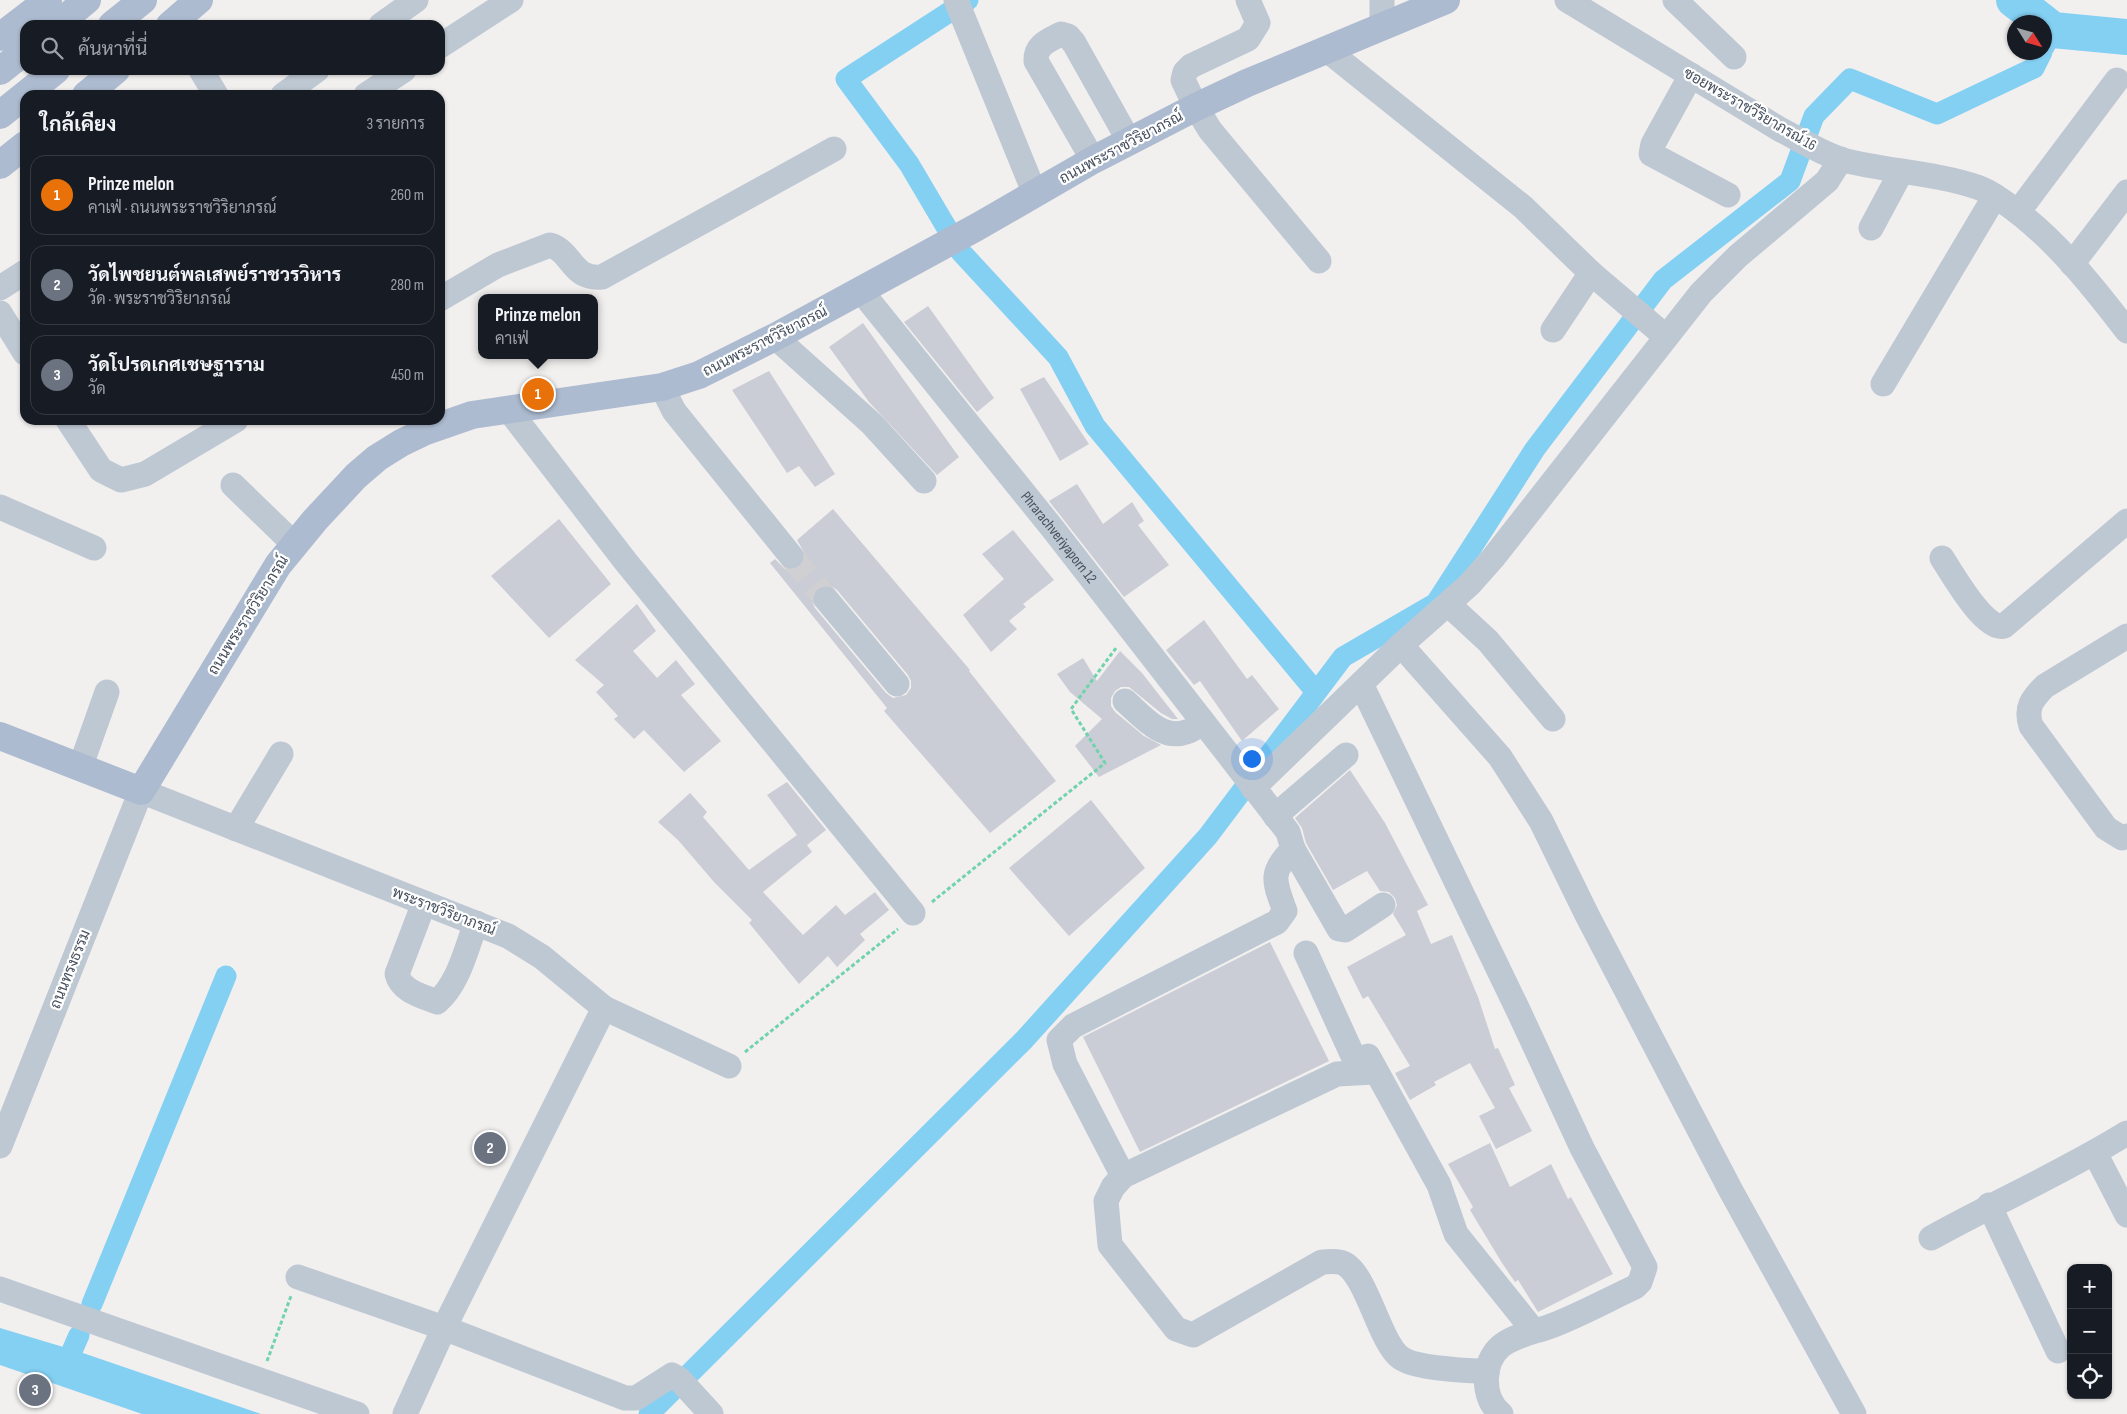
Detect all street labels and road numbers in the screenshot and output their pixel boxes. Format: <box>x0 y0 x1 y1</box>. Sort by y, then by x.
street label: ซอยพระราชวีริยาภรณ์ 16 <box>1680 63 1820 155</box>
street label: ถนนพระราชวิริยาภรณ์ <box>1056 106 1186 188</box>
street label: ถนนพระราชวิริยาภรณ์ <box>699 301 831 381</box>
street label: Phrarachveriyaporn 12 <box>1016 488 1101 588</box>
street label: ถนนพระราชวิริยาภรณ์ <box>203 551 293 679</box>
street label: พระราชวิริยาภรณ์ <box>389 882 499 940</box>
street label: ถนนทรงธรรม <box>46 927 95 1012</box>

